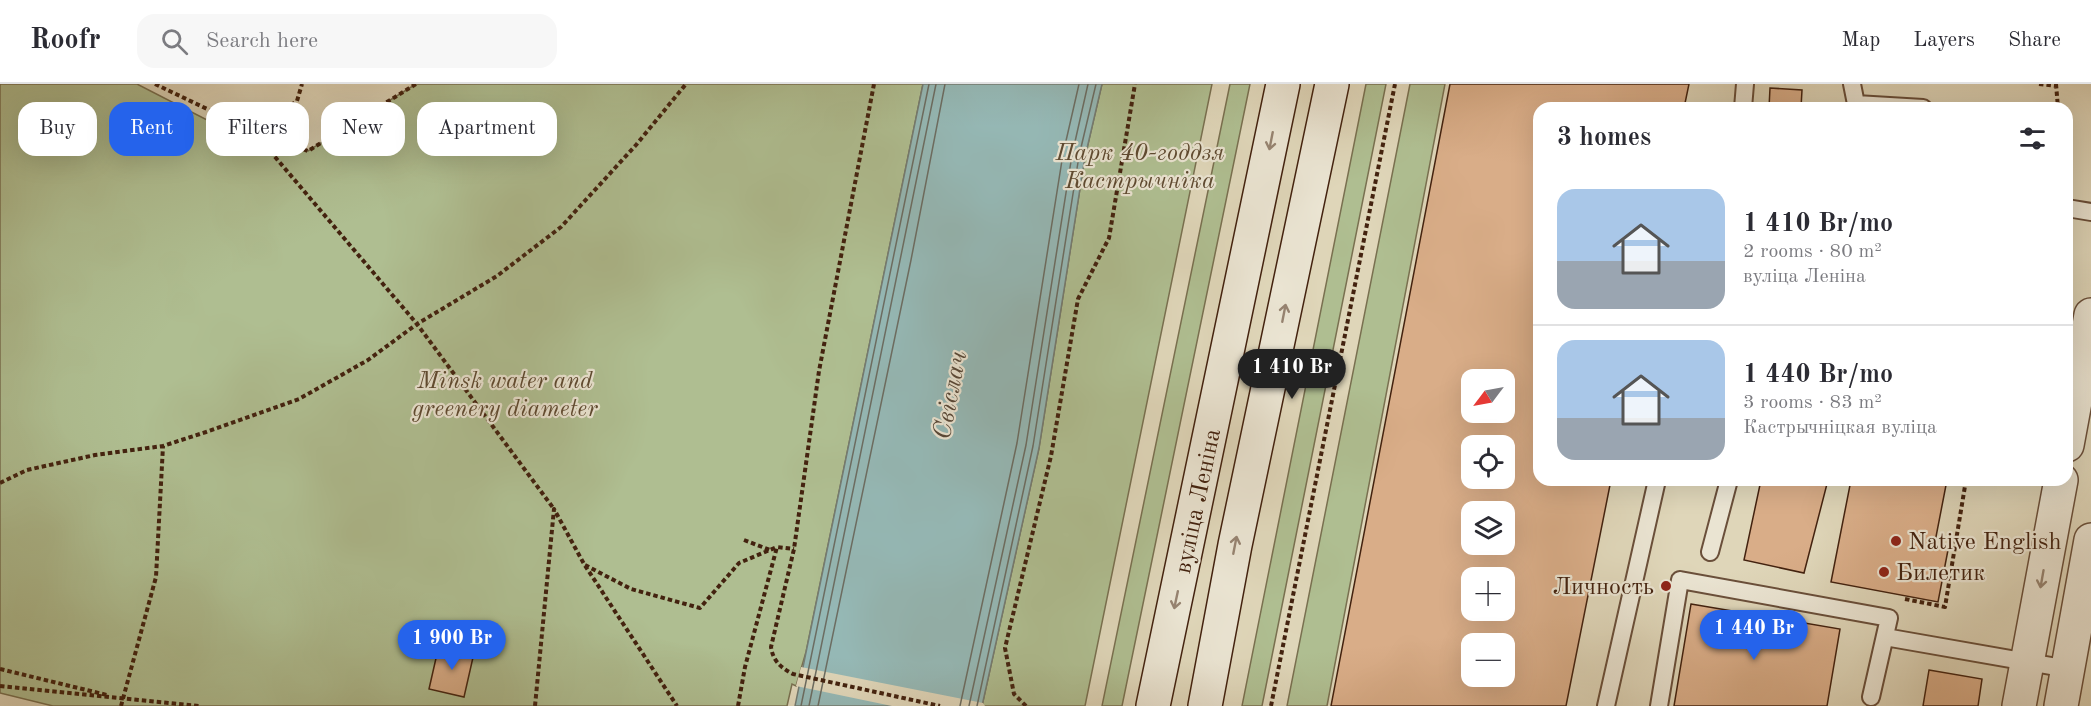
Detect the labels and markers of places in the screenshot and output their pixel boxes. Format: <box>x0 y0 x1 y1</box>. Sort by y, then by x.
pin: 1 410 Br <box>1230 349 1354 400</box>
place label: Native English <box>1908 531 2061 555</box>
marker: Native English <box>1889 534 1903 548</box>
place label: Билетик <box>1896 562 1985 586</box>
marker: Билетик <box>1877 565 1891 579</box>
place label: Личность <box>1552 576 1654 600</box>
marker: Личность <box>1659 579 1673 593</box>
pin: 1 440 Br <box>1692 610 1816 661</box>
pin: 1 900 Br <box>390 620 514 671</box>

